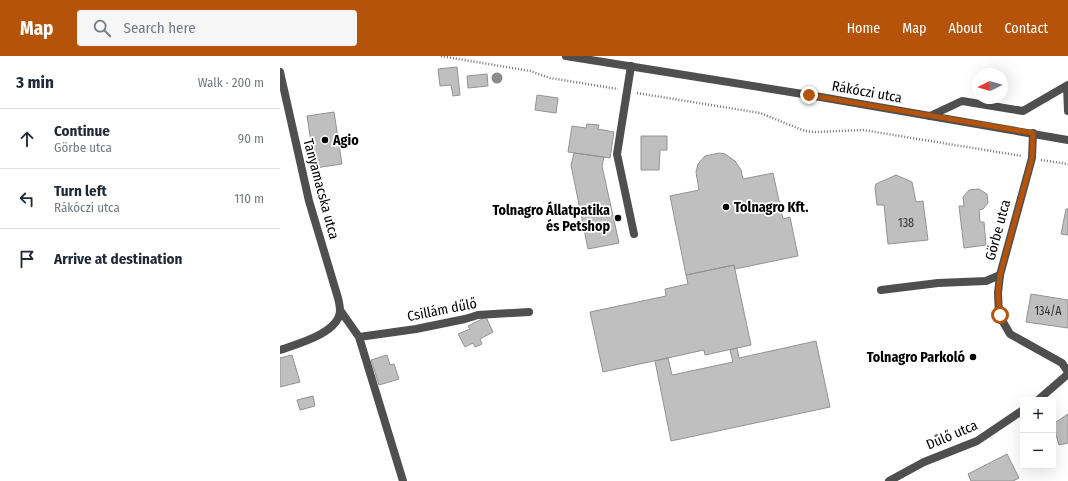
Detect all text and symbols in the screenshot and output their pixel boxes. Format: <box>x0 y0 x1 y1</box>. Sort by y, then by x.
search box <box>77 10 357 46</box>
text: Map <box>20 17 53 40</box>
icon: search <box>91 17 113 39</box>
text: Search here <box>123 19 196 37</box>
text: Home <box>847 20 880 37</box>
text: Map <box>902 20 926 37</box>
text: About <box>948 20 983 37</box>
text: Contact <box>1005 20 1048 37</box>
north arrow <box>972 68 1008 104</box>
text: 3 min <box>16 72 54 93</box>
text: Walk · 200 m <box>198 75 264 90</box>
street label: Rákóczi utca <box>831 77 903 107</box>
route end <box>800 86 818 104</box>
text: Continue <box>54 122 110 140</box>
icon: ahead <box>16 128 38 150</box>
text: 90 m <box>238 131 264 146</box>
place label: Agio <box>332 132 359 149</box>
marker: Agio <box>320 135 330 145</box>
street label: Tanyamacska utca <box>299 137 343 241</box>
text: Görbe utca <box>54 140 112 155</box>
text: Turn left <box>54 182 107 200</box>
icon: left <box>16 188 38 210</box>
text: 110 m <box>234 191 264 206</box>
street label: Görbe utca <box>982 198 1014 262</box>
place label: Tolnagro Kft. <box>734 199 808 216</box>
text: Rákóczi utca <box>54 200 120 215</box>
place label: Tolnagro Állatpatika és Petshop <box>492 201 610 235</box>
marker: Tolnagro Kft. <box>721 202 731 212</box>
marker: Tolnagro Állatpatika és Petshop <box>613 213 623 223</box>
house number: 138 <box>898 216 914 230</box>
icon: arrive <box>16 248 38 270</box>
text: Arrive at destination <box>54 250 182 268</box>
street label: Csillám dűlő <box>406 295 478 325</box>
house number: 134/A <box>1034 304 1062 318</box>
route start <box>991 306 1009 324</box>
place label: Tolnagro Parkoló <box>867 349 966 366</box>
marker: Tolnagro Parkoló <box>968 352 978 362</box>
map controls <box>1020 397 1056 469</box>
button: + <box>1020 397 1056 433</box>
street label: Dűlő utca <box>924 417 980 453</box>
button: − <box>1020 433 1056 469</box>

